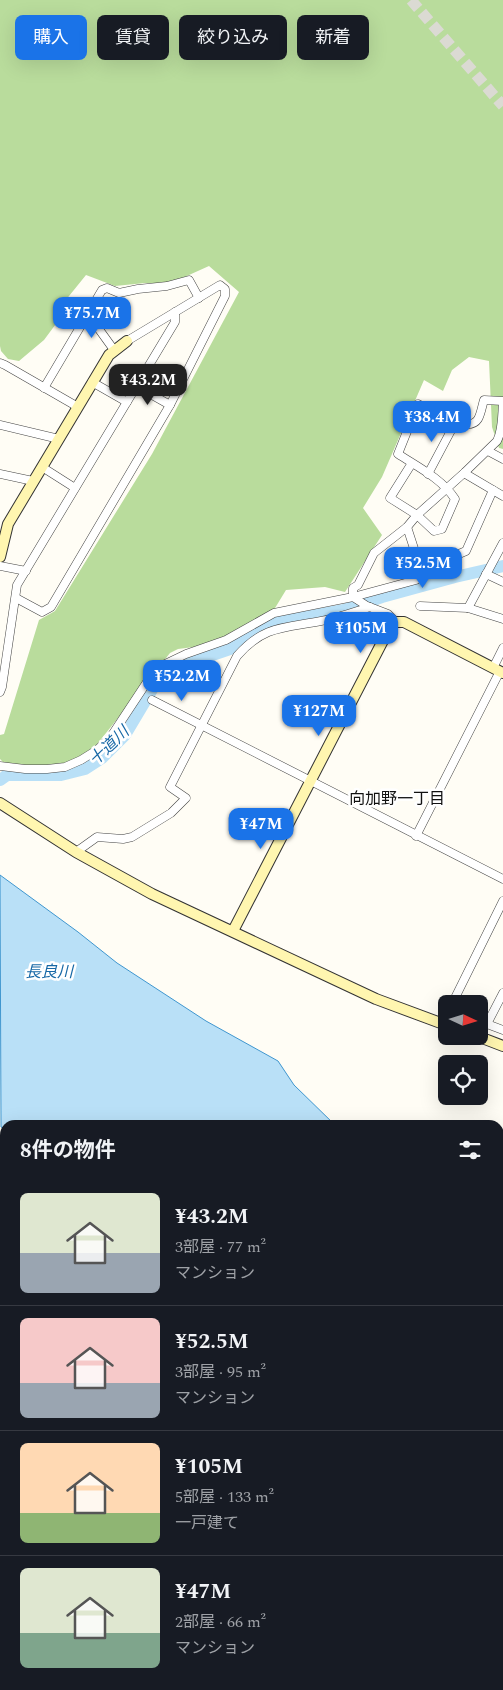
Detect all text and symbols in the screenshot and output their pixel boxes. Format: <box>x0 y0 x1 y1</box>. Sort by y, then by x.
chip: 購入 <box>15 15 87 60</box>
chip: 賃貸 <box>97 15 169 60</box>
chip: 絞り込み <box>179 15 287 60</box>
chip: 新着 <box>297 15 369 60</box>
pin: ¥75.7M <box>51 296 133 339</box>
text: ¥75.7M <box>64 301 120 325</box>
pin: ¥43.2M <box>107 364 189 406</box>
text: ¥43.2M <box>120 368 176 392</box>
pin: ¥38.4M <box>391 400 473 443</box>
text: ¥38.4M <box>404 405 460 429</box>
pin: ¥52.5M <box>382 546 464 589</box>
text: ¥52.5M <box>395 551 451 575</box>
pin: ¥105M <box>326 612 396 654</box>
text: ¥105M <box>335 616 387 640</box>
pin: ¥52.2M <box>141 660 223 702</box>
text: ¥52.2M <box>154 664 210 688</box>
pin: ¥127M <box>284 694 354 737</box>
text: ¥127M <box>293 699 345 723</box>
water label: 十道川 <box>83 719 136 771</box>
district label: 向加野一丁目 <box>349 787 445 811</box>
pin: ¥47M <box>231 808 291 850</box>
text: ¥47M <box>240 812 282 836</box>
water label: 長良川 <box>25 960 75 984</box>
north arrow <box>438 995 488 1045</box>
map controls <box>438 995 488 1105</box>
button: locate <box>438 1055 488 1105</box>
text: 8件の物件 <box>20 1135 116 1167</box>
icon: filters <box>456 1136 484 1164</box>
text: ¥43.2M <box>175 1201 249 1233</box>
icon: home <box>60 1213 120 1273</box>
text: 3部屋 · 77 m² <box>175 1235 266 1259</box>
text: マンション <box>175 1261 255 1285</box>
text: ¥52.5M <box>175 1326 249 1358</box>
icon: home <box>60 1338 120 1398</box>
text: 3部屋 · 95 m² <box>175 1360 266 1384</box>
text: マンション <box>175 1386 255 1410</box>
text: ¥105M <box>175 1451 243 1483</box>
icon: home <box>60 1463 120 1523</box>
text: 5部屋 · 133 m² <box>175 1485 274 1509</box>
text: 一戸建て <box>175 1511 239 1535</box>
text: ¥47M <box>175 1576 231 1608</box>
icon: home <box>60 1588 120 1648</box>
text: 2部屋 · 66 m² <box>175 1610 266 1634</box>
text: マンション <box>175 1636 255 1660</box>

